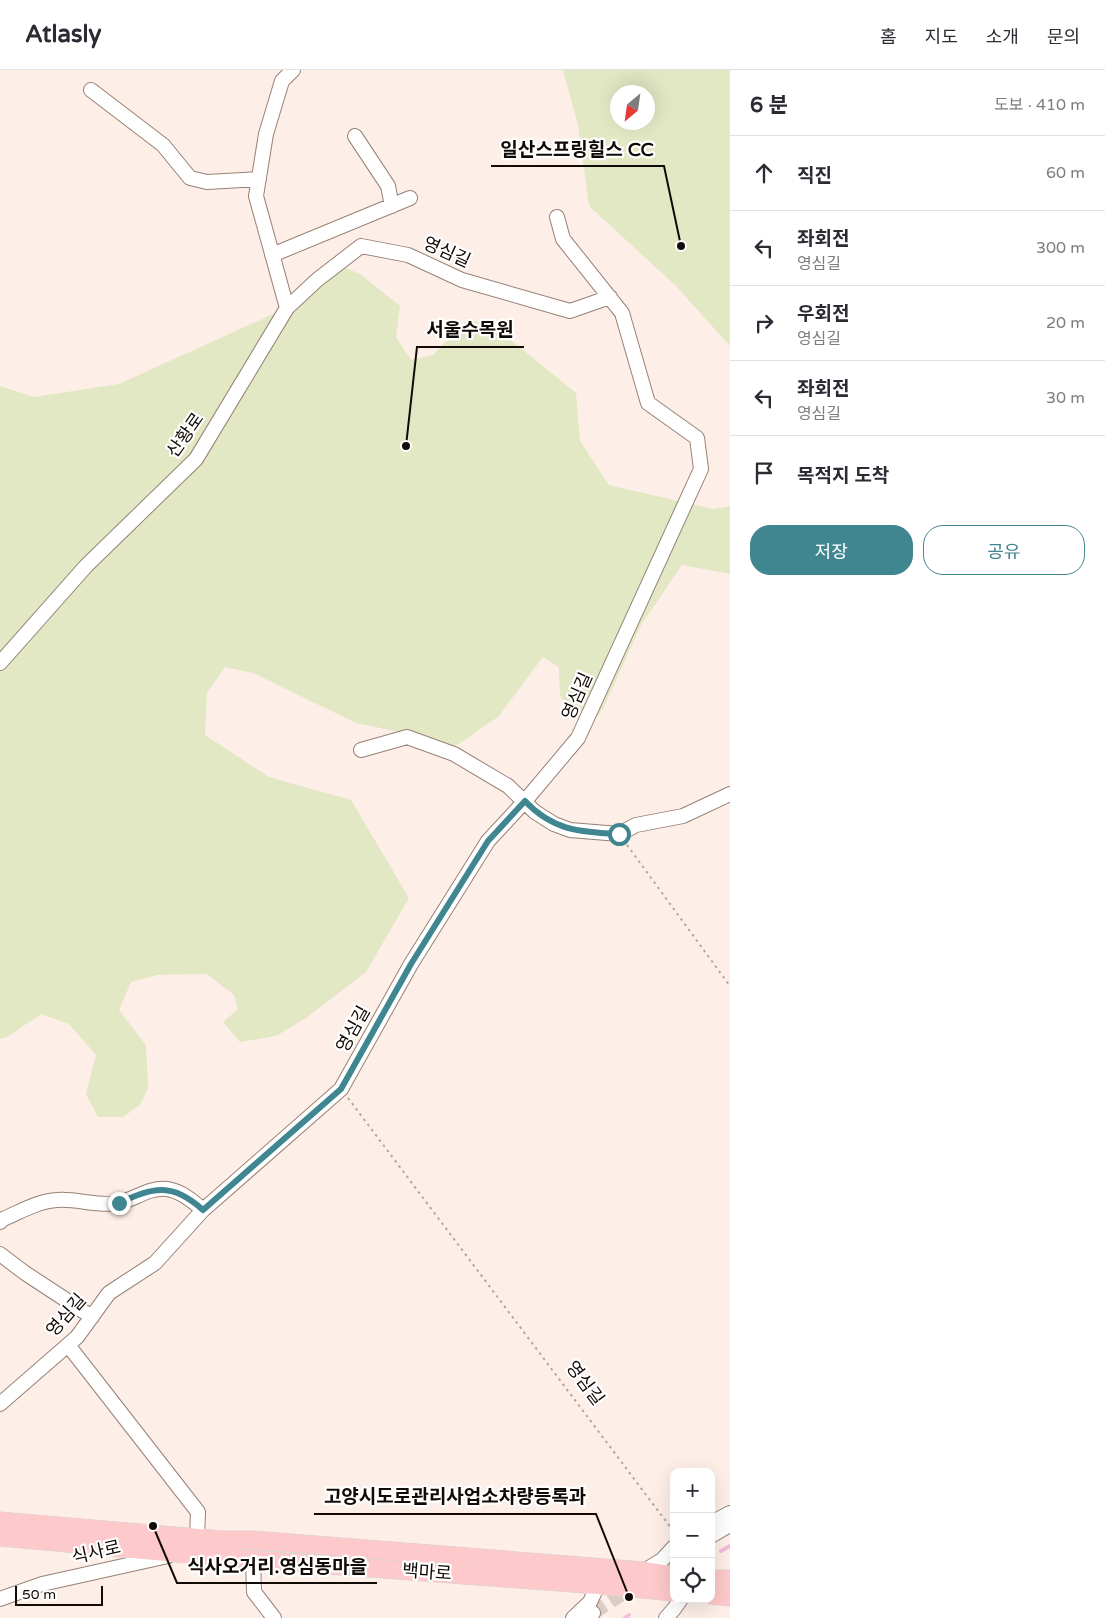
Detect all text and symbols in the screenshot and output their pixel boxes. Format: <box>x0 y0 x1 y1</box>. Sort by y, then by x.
text: Atlasly <box>25 20 101 49</box>
text: 홈 <box>880 26 897 48</box>
text: 지도 <box>925 26 958 48</box>
text: 소개 <box>986 26 1019 48</box>
text: 문의 <box>1047 26 1080 48</box>
north arrow <box>610 85 655 130</box>
text: 6 분 <box>750 93 788 118</box>
text: 도보 · 410 m <box>994 95 1085 115</box>
callout: 일산스프링힐스 CC <box>491 132 664 166</box>
text: 일산스프링힐스 CC <box>500 139 654 161</box>
icon: ahead <box>750 159 778 187</box>
text: 60 m <box>1046 163 1085 183</box>
text: 직진 <box>797 165 832 187</box>
text: 좌회전 <box>797 228 849 250</box>
street label: 영심길 <box>420 232 474 272</box>
icon: left <box>750 234 778 262</box>
text: 300 m <box>1036 238 1085 258</box>
text: 영심길 <box>797 254 841 274</box>
text: 우회전 <box>797 303 849 325</box>
icon: right <box>750 309 778 337</box>
callout: 서울수목원 <box>417 313 524 347</box>
text: 20 m <box>1046 313 1085 333</box>
text: 서울수목원 <box>426 319 514 341</box>
text: 영심길 <box>797 329 841 349</box>
text: 좌회전 <box>797 378 849 400</box>
icon: left <box>750 384 778 412</box>
text: 30 m <box>1046 388 1085 408</box>
text: 영심길 <box>797 404 841 424</box>
street label: 산황로 <box>162 408 208 462</box>
icon: arrive <box>750 459 778 487</box>
text: 목적지 도착 <box>797 465 889 487</box>
button: 저장 <box>750 525 913 575</box>
button: 공유 <box>923 525 1085 575</box>
street label: 영심길 <box>557 669 597 723</box>
route start <box>608 823 631 846</box>
street label: 영심길 <box>331 1002 375 1056</box>
route end <box>108 1192 131 1215</box>
street label: 영심길 <box>41 1289 91 1341</box>
street label: 영심길 <box>561 1357 609 1409</box>
map controls <box>670 1468 715 1603</box>
button: + <box>670 1468 715 1513</box>
callout: 고양시도로관리사업소차량등록과 <box>314 1480 596 1514</box>
text: 고양시도로관리사업소차량등록과 <box>324 1486 587 1508</box>
button: − <box>670 1513 715 1558</box>
street label: 식사로 <box>69 1536 123 1568</box>
callout: 식사오거리.영심동마을 <box>177 1549 377 1583</box>
text: 식사오거리.영심동마을 <box>187 1556 367 1578</box>
button: locate <box>670 1558 715 1603</box>
street label: 백마로 <box>401 1559 453 1585</box>
scale bar <box>15 1583 102 1606</box>
text: 50 m <box>22 1586 56 1603</box>

